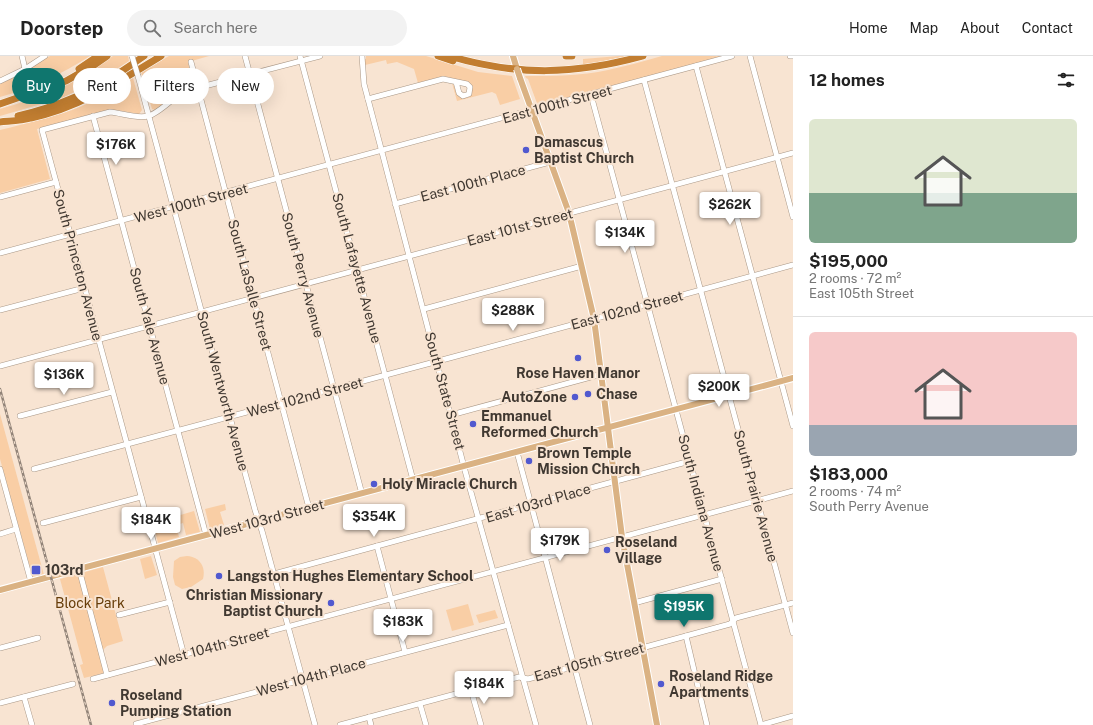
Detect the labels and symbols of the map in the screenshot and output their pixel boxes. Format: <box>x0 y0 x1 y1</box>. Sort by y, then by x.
street label: East 100th Street <box>501 82 613 126</box>
pin: $176K <box>88 132 144 166</box>
place label: Damascus Baptist Church <box>534 134 634 166</box>
marker: Damascus Baptist Church <box>521 145 531 155</box>
street label: East 100th Place <box>419 161 527 205</box>
street label: West 100th Street <box>132 180 250 226</box>
street label: South Princeton Avenue <box>50 187 106 343</box>
street label: South Lafayette Avenue <box>329 191 385 345</box>
pin: $262K <box>702 192 758 226</box>
street label: East 101st Street <box>465 205 575 249</box>
street label: South Perry Avenue <box>279 211 327 339</box>
street label: South LaSalle Street <box>225 218 275 352</box>
pin: $134K <box>597 220 653 254</box>
street label: South Yale Avenue <box>127 266 173 387</box>
street label: East 102nd Street <box>569 287 685 333</box>
pin: $288K <box>485 298 541 332</box>
street label: South Wentworth Avenue <box>194 309 252 473</box>
street label: South State Street <box>422 330 468 452</box>
marker: Rose Haven Manor <box>573 353 583 363</box>
pin: $136K <box>36 362 92 396</box>
place label: Rose Haven Manor <box>516 365 640 381</box>
street label: West 102nd Street <box>245 374 365 420</box>
pin: $200K <box>691 374 747 408</box>
place label: Chase <box>596 386 638 402</box>
place label: AutoZone <box>501 389 567 405</box>
marker: Chase <box>583 389 593 399</box>
marker: AutoZone <box>570 392 580 402</box>
place label: Emmanuel Reformed Church <box>481 408 598 440</box>
marker: Emmanuel Reformed Church <box>468 419 478 429</box>
street label: South Prairie Avenue <box>731 428 781 564</box>
street label: South Indiana Avenue <box>675 433 727 573</box>
place label: Brown Temple Mission Church <box>537 445 640 477</box>
marker: Brown Temple Mission Church <box>524 456 534 466</box>
place label: Holy Miracle Church <box>382 476 517 492</box>
marker: Holy Miracle Church <box>369 479 379 489</box>
street label: East 103rd Place <box>484 480 592 526</box>
street label: West 103rd Street <box>208 496 326 542</box>
pin: $354K <box>346 504 402 538</box>
pin: $184K <box>123 507 179 541</box>
pin: $179K <box>532 528 588 562</box>
place label: Roseland Village <box>615 534 677 566</box>
marker: Roseland Village <box>602 545 612 555</box>
place label: 103rd <box>45 562 84 578</box>
marker: 103rd <box>30 564 42 576</box>
place label: Langston Hughes Elementary School <box>227 568 474 584</box>
marker: Langston Hughes Elementary School <box>214 571 224 581</box>
place label: Christian Missionary Baptist Church <box>186 587 323 619</box>
pin: $195K <box>656 594 712 628</box>
park label: Block Park <box>55 595 125 611</box>
marker: Christian Missionary Baptist Church <box>326 598 336 608</box>
pin: $183K <box>375 609 431 643</box>
street label: West 104th Street <box>153 624 271 670</box>
street label: East 105th Street <box>532 640 646 684</box>
street label: West 104th Place <box>255 655 368 699</box>
place label: Roseland Ridge Apartments <box>669 668 773 700</box>
pin: $184K <box>456 671 512 705</box>
marker: Roseland Ridge Apartments <box>656 679 666 689</box>
place label: Roseland Pumping Station <box>120 687 231 719</box>
marker: Roseland Pumping Station <box>107 698 117 708</box>

